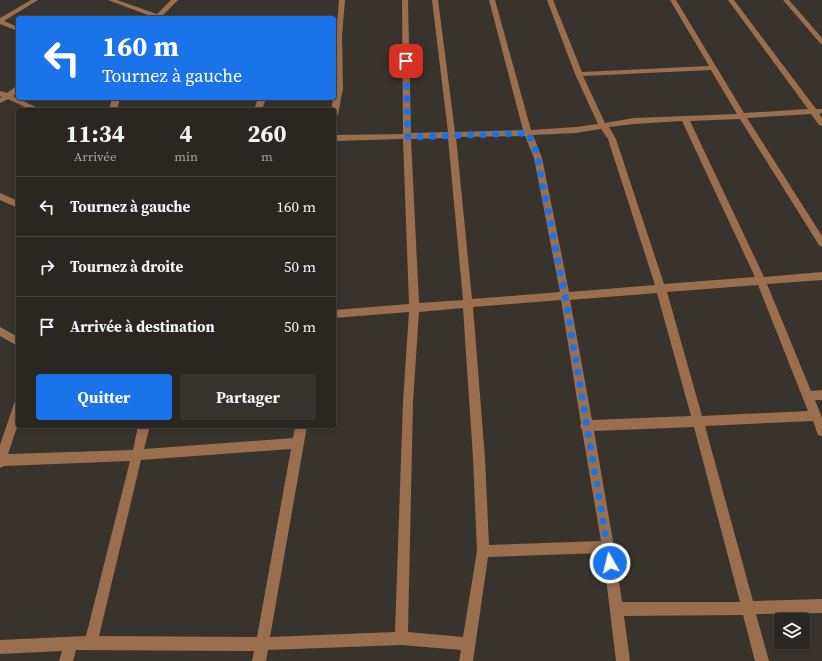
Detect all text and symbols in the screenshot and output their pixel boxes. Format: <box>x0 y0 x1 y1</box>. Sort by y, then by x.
text: 160 m <box>102 27 179 65</box>
icon: left <box>36 32 88 84</box>
pin <box>389 44 423 78</box>
icon: arrive <box>395 50 417 72</box>
text: Tournez à gauche <box>102 63 242 88</box>
text: 11:34 <box>66 117 125 150</box>
text: 4 <box>180 117 193 150</box>
text: 260 <box>247 117 286 150</box>
text: Arrivée <box>74 148 117 165</box>
text: min <box>174 148 198 165</box>
text: m <box>261 148 273 165</box>
icon: left <box>36 196 58 218</box>
text: Tournez à gauche <box>70 196 190 217</box>
text: 160 m <box>276 196 316 217</box>
icon: right <box>36 256 58 278</box>
text: Tournez à droite <box>70 256 183 277</box>
text: 50 m <box>284 256 316 277</box>
icon: arrive <box>36 316 58 338</box>
text: Arrivée à destination <box>70 316 215 337</box>
text: 50 m <box>284 316 316 337</box>
button: Quitter <box>36 374 172 420</box>
button: Partager <box>180 374 316 420</box>
position arrow <box>589 542 631 584</box>
map controls <box>774 613 810 649</box>
button: layers <box>774 613 810 649</box>

